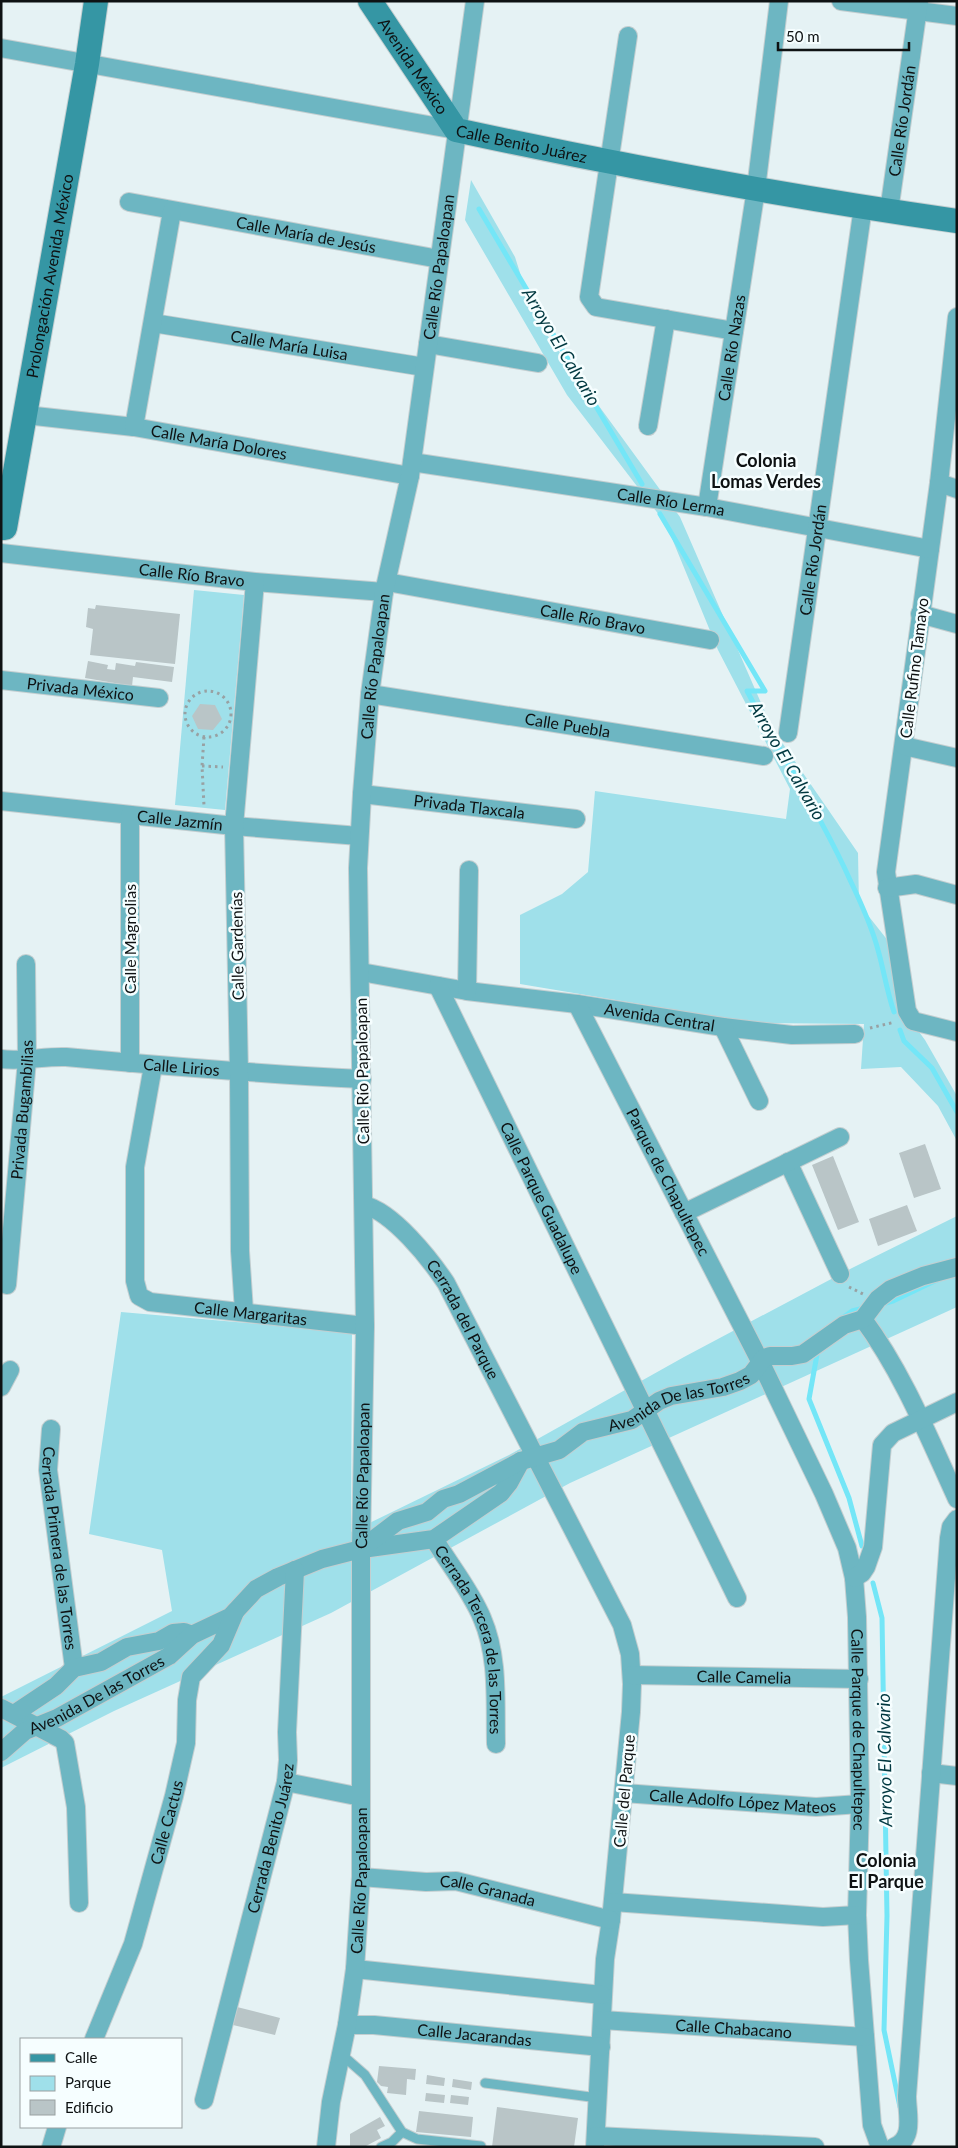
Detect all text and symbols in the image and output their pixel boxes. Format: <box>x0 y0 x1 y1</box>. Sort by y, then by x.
street label: Avenida México <box>375 14 453 117</box>
scale bar <box>778 20 909 52</box>
text: 50 m <box>786 27 820 45</box>
street label: Calle Río Jordán <box>884 64 919 178</box>
street label: Calle Benito Juárez <box>454 120 589 166</box>
street label: Prolongación Avenida México <box>22 172 76 379</box>
street label: Calle Río Papaloapan <box>419 193 457 341</box>
street label: Calle María de Jesús <box>235 212 378 256</box>
water label: Arroyo El Calvario <box>517 283 606 409</box>
street label: Calle Río Nazas <box>713 293 749 403</box>
street label: Calle María Luisa <box>229 326 349 363</box>
street label: Calle María Dolores <box>150 420 289 463</box>
district label: Colonia Lomas Verdes <box>711 449 821 492</box>
street label: Calle Río Lerma <box>616 483 727 519</box>
street label: Calle Río Jordán <box>795 503 830 617</box>
street label: Calle Río Bravo <box>138 559 246 590</box>
street label: Calle Río Papaloapan <box>356 592 393 740</box>
street label: Calle Rufino Tamayo <box>895 596 932 739</box>
street label: Calle Río Bravo <box>539 600 647 637</box>
street label: Privada México <box>26 673 135 704</box>
water label: Arroyo El Calvario <box>744 696 831 824</box>
street label: Calle Puebla <box>523 708 612 741</box>
street label: Privada Tlaxcala <box>413 790 526 822</box>
street label: Calle Jazmín <box>136 806 224 834</box>
street label: Calle Magnolias <box>120 884 139 994</box>
street label: Calle Gardenías <box>226 891 247 1001</box>
street label: Calle Río Papaloapan <box>351 998 372 1144</box>
street label: Avenida Central <box>603 998 716 1035</box>
street label: Privada Bugambilias <box>6 1040 36 1180</box>
street label: Calle Lirios <box>142 1054 220 1079</box>
street label: Parque de Chapultepec <box>623 1105 715 1259</box>
street label: Calle Parque Guadalupe <box>497 1118 587 1277</box>
street label: Cerrada del Parque <box>423 1255 504 1382</box>
street label: Calle Margaritas <box>193 1297 308 1328</box>
street label: Avenida De las Torres <box>606 1368 753 1435</box>
street label: Calle Río Papaloapan <box>351 1402 373 1549</box>
street label: Cerrada Primera de las Torres <box>39 1446 82 1651</box>
street label: Cerrada Tercera de las Torres <box>431 1541 506 1735</box>
street label: Calle Parque de Chapultepec <box>848 1628 870 1831</box>
street label: Avenida De las Torres <box>26 1651 167 1738</box>
street label: Calle Camelia <box>697 1666 791 1687</box>
water label: Arroyo El Calvario <box>872 1693 896 1828</box>
street label: Calle del Parque <box>609 1734 638 1848</box>
street label: Cerrada Benito Juárez <box>243 1763 297 1915</box>
street label: Calle Cactus <box>146 1778 186 1866</box>
street label: Calle Adolfo López Mateos <box>649 1785 837 1816</box>
street label: Calle Río Papaloapan <box>346 1807 370 1954</box>
district label: Colonia El Parque <box>848 1849 924 1892</box>
street label: Calle Granada <box>440 1871 538 1910</box>
street label: Calle Chabacano <box>675 2015 793 2041</box>
street label: Calle Jacarandas <box>417 2019 533 2049</box>
legend <box>20 2038 182 2128</box>
text: Calle <box>65 2048 98 2066</box>
text: Parque <box>65 2073 111 2091</box>
text: Edificio <box>65 2098 113 2116</box>

